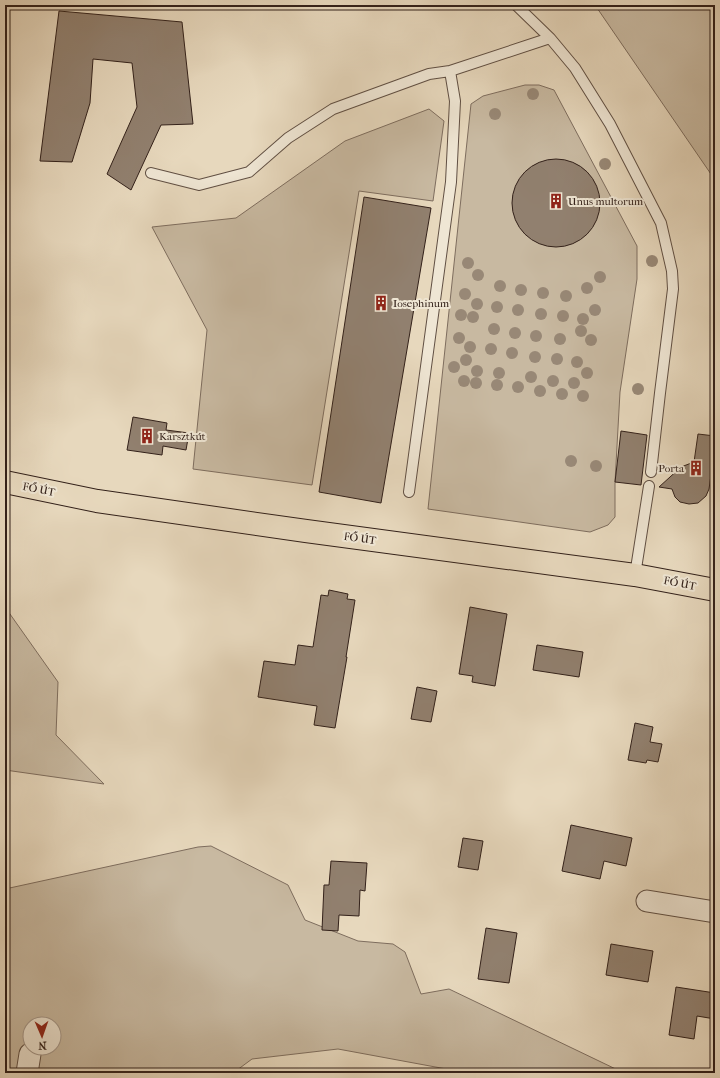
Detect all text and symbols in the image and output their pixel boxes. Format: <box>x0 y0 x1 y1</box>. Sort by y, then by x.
building icon: Unus multorum <box>547 192 565 210</box>
place label: Unus multorum <box>568 195 644 208</box>
building icon: Iosephinum <box>372 294 390 312</box>
place label: Iosephinum <box>393 297 450 310</box>
building icon: Karsztkút <box>138 427 156 445</box>
place label: Karsztkút <box>159 430 206 443</box>
building icon: Porta <box>687 459 705 477</box>
place label: Porta <box>658 462 685 475</box>
street label: FŐ ÚT <box>22 480 57 499</box>
street label: FŐ ÚT <box>343 530 378 547</box>
street label: FŐ ÚT <box>663 574 698 593</box>
north arrow <box>22 1016 62 1056</box>
text: N <box>37 1039 47 1052</box>

